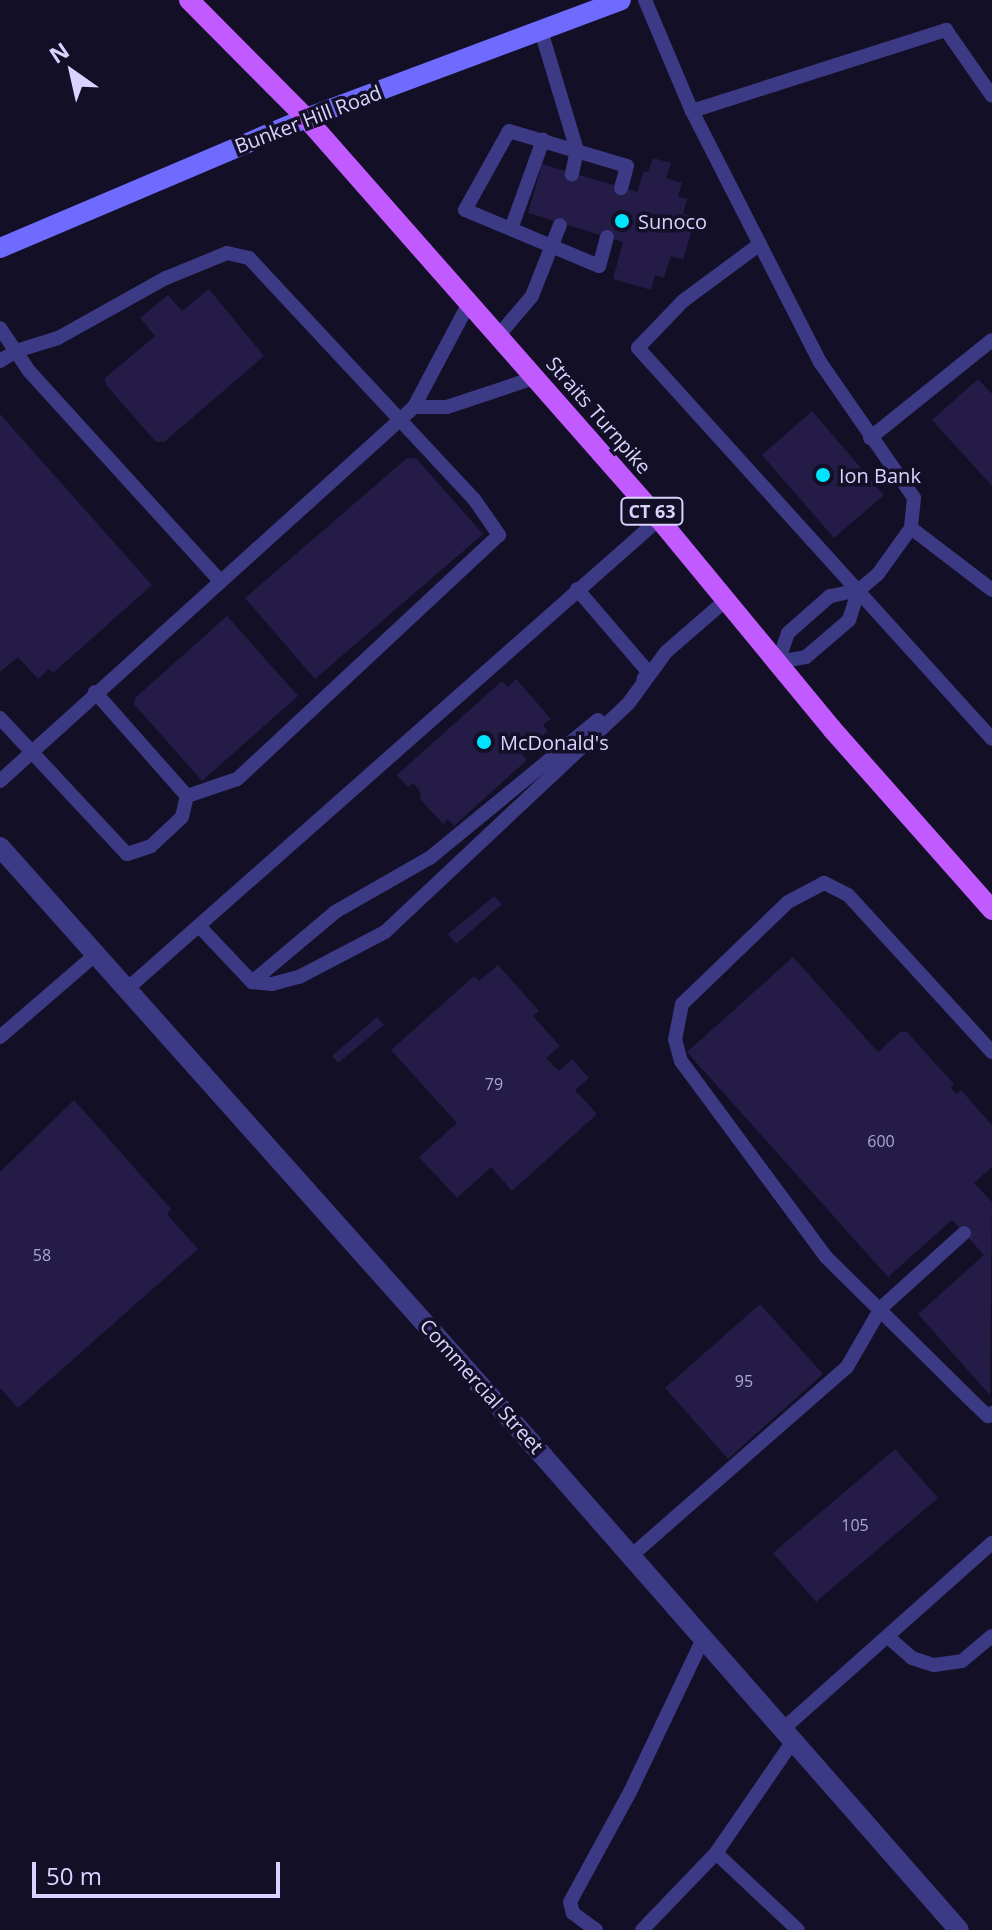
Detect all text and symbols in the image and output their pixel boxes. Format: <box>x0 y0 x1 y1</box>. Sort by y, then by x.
north arrow <box>32 32 112 112</box>
text: N <box>43 35 74 70</box>
street label: Bunker Hill Road <box>231 80 385 158</box>
place label: Sunoco <box>638 209 707 233</box>
marker: Sunoco <box>613 212 631 230</box>
street label: Straits Turnpike <box>542 352 656 478</box>
place label: Ion Bank <box>839 463 921 487</box>
marker: Ion Bank <box>814 466 832 484</box>
road number: CT 63 <box>620 497 684 525</box>
place label: McDonald's <box>500 730 609 754</box>
marker: McDonald's <box>475 733 493 751</box>
house number: 79 <box>485 1074 503 1094</box>
house number: 600 <box>867 1131 895 1151</box>
house number: 58 <box>33 1245 51 1265</box>
street label: Commercial Street <box>415 1314 549 1458</box>
house number: 95 <box>735 1371 753 1391</box>
house number: 105 <box>841 1515 869 1535</box>
scale bar <box>36 1846 284 1896</box>
text: 50 m <box>46 1859 102 1892</box>

